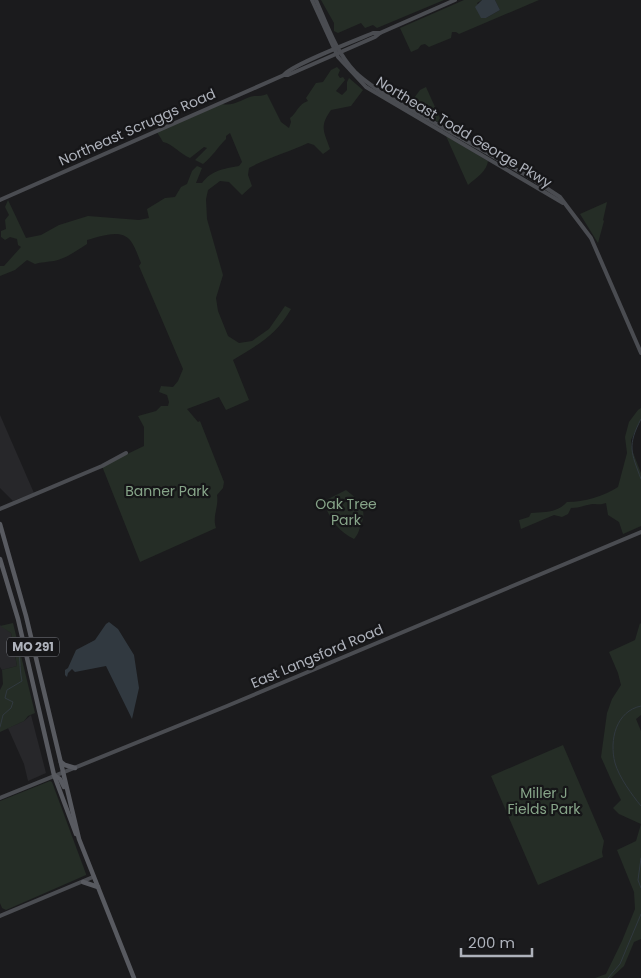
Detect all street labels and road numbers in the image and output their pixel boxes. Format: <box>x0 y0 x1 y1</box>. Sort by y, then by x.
street label: Northeast Todd George Pkwy <box>372 71 556 193</box>
street label: Northeast Scruggs Road <box>55 83 219 171</box>
street label: East Langsford Road <box>248 619 386 693</box>
road number: MO 291 <box>7 638 59 656</box>

